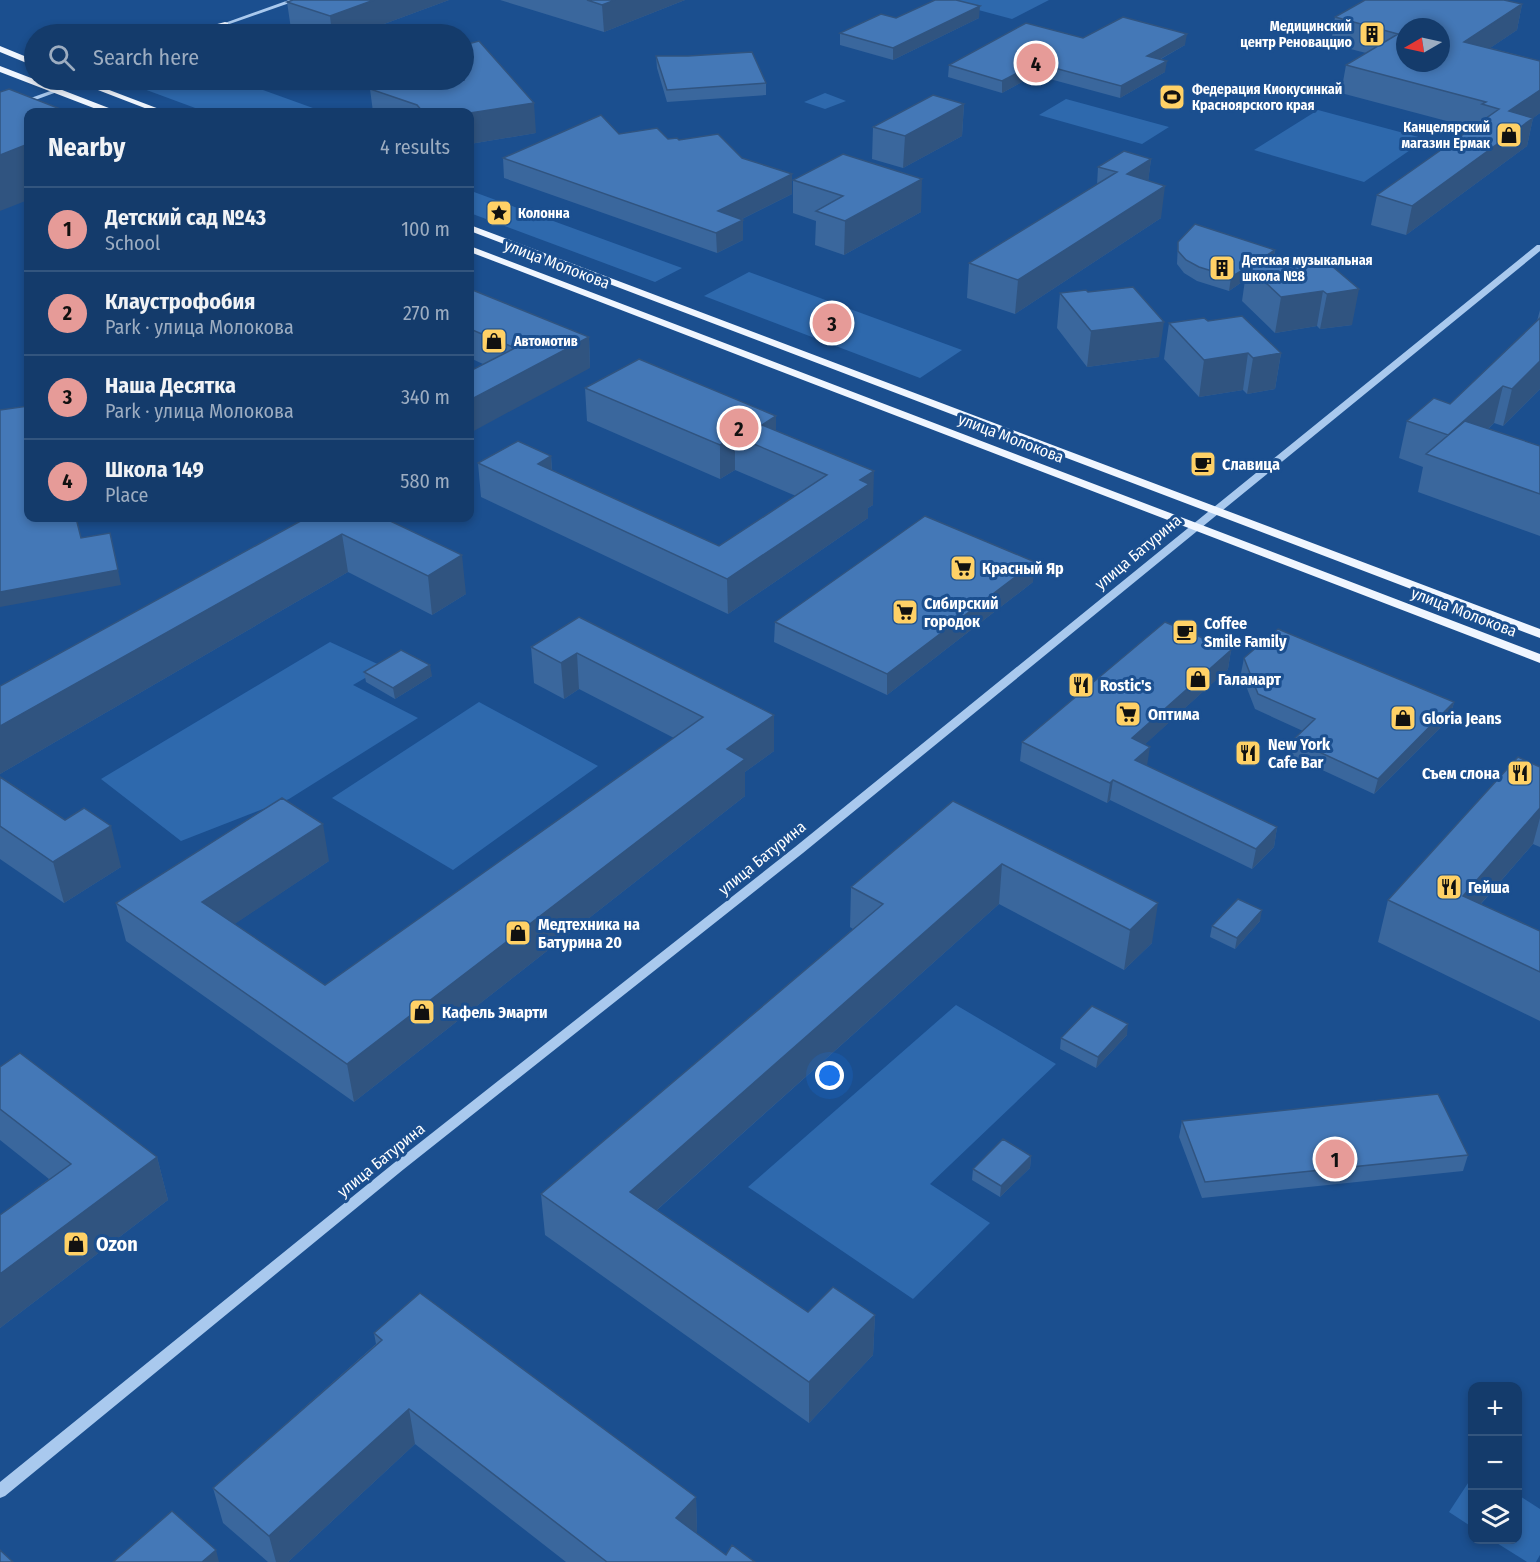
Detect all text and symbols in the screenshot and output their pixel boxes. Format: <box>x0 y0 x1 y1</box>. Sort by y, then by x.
place label: Медицинский центр Реноваццио <box>1240 18 1353 51</box>
north arrow <box>1396 18 1450 72</box>
building icon: Медицинский центр Реноваццио <box>1357 19 1387 49</box>
search box <box>24 24 474 90</box>
pin: 4 <box>1016 40 1056 86</box>
icon: search <box>45 41 78 74</box>
text: Search here <box>93 44 199 71</box>
place label: Федерация Киокусинкай Красноярского края <box>1192 81 1342 114</box>
sports icon: Федерация Киокусинкай Красноярского края <box>1157 82 1187 112</box>
place label: Канцелярский магазин Ермак <box>1402 119 1491 152</box>
shop icon: Канцелярский магазин Ермак <box>1494 120 1524 150</box>
text: Nearby <box>48 132 125 163</box>
text: 4 results <box>380 135 450 159</box>
place icon: Колонна <box>484 198 514 228</box>
text: Детский сад №43 <box>105 204 266 231</box>
place label: Колонна <box>518 205 570 222</box>
text: 1 <box>63 217 72 241</box>
text: 100 m <box>401 217 450 241</box>
text: School <box>105 231 160 255</box>
street label: улица Молокова <box>501 235 613 293</box>
place label: Детская музыкальная школа №8 <box>1241 252 1373 285</box>
building icon: Детская музыкальная школа №8 <box>1207 253 1237 283</box>
text: Клаустрофобия <box>105 288 255 315</box>
pin: 3 <box>812 300 852 346</box>
text: 2 <box>63 301 72 325</box>
text: 270 m <box>403 301 450 325</box>
text: Park · улица Молокова <box>105 315 294 339</box>
shop icon: Автомотив <box>479 326 509 356</box>
place label: Автомотив <box>513 333 578 350</box>
text: Наша Десятка <box>105 372 236 399</box>
text: 3 <box>63 385 72 409</box>
text: 340 m <box>401 385 450 409</box>
text: Park · улица Молокова <box>105 399 294 423</box>
pin: 2 <box>720 406 758 450</box>
street label: улица Молокова <box>955 409 1067 467</box>
cafe icon: Славица <box>1188 449 1218 479</box>
place label: Славица <box>1222 455 1280 474</box>
text: Школа 149 <box>105 456 204 483</box>
text: 4 <box>62 469 73 493</box>
text: 580 m <box>400 469 450 493</box>
text: Place <box>105 483 148 507</box>
street label: улица Батурина <box>1091 510 1185 594</box>
supermarket icon: Красный Яр <box>948 553 978 583</box>
place label: Красный Яр <box>982 559 1064 578</box>
street label: улица Молокова <box>1408 583 1520 641</box>
place label: Сибирский городок <box>924 594 999 631</box>
supermarket icon: Сибирский городок <box>890 597 920 627</box>
place label: Coffee Smile Family <box>1204 614 1287 651</box>
cafe icon: Coffee Smile Family <box>1170 617 1200 647</box>
shop icon: Галамарт <box>1183 664 1213 694</box>
restaurant icon: Rostic's <box>1066 670 1096 700</box>
place label: Галамарт <box>1218 670 1281 689</box>
place label: Rostic's <box>1100 676 1152 695</box>
supermarket icon: Оптима <box>1113 699 1143 729</box>
shop icon: Gloria Jeans <box>1388 703 1418 733</box>
place label: Оптима <box>1148 705 1200 724</box>
place label: Gloria Jeans <box>1422 709 1502 728</box>
place label: New York Cafe Bar <box>1268 735 1331 772</box>
restaurant icon: New York Cafe Bar <box>1233 738 1263 768</box>
restaurant icon: Съем слона <box>1505 758 1535 788</box>
place label: Съем слона <box>1422 764 1500 783</box>
street label: улица Батурина <box>714 817 810 899</box>
restaurant icon: Гейша <box>1434 872 1464 902</box>
place label: Гейша <box>1468 878 1510 897</box>
place label: Медтехника на Батурина 20 <box>538 915 640 952</box>
shop icon: Медтехника на Батурина 20 <box>503 918 533 948</box>
shop icon: Кафель Эмарти <box>407 997 437 1027</box>
place label: Кафель Эмарти <box>442 1003 548 1022</box>
your location <box>815 1061 844 1090</box>
street label: улица Батурина <box>333 1119 429 1201</box>
pin: 1 <box>1316 1136 1354 1182</box>
shop icon: Ozon <box>61 1229 91 1259</box>
place label: Ozon <box>96 1232 138 1256</box>
map controls <box>1468 1382 1522 1544</box>
button: + <box>1468 1382 1522 1436</box>
button: − <box>1468 1436 1522 1490</box>
button: layers <box>1468 1490 1522 1544</box>

